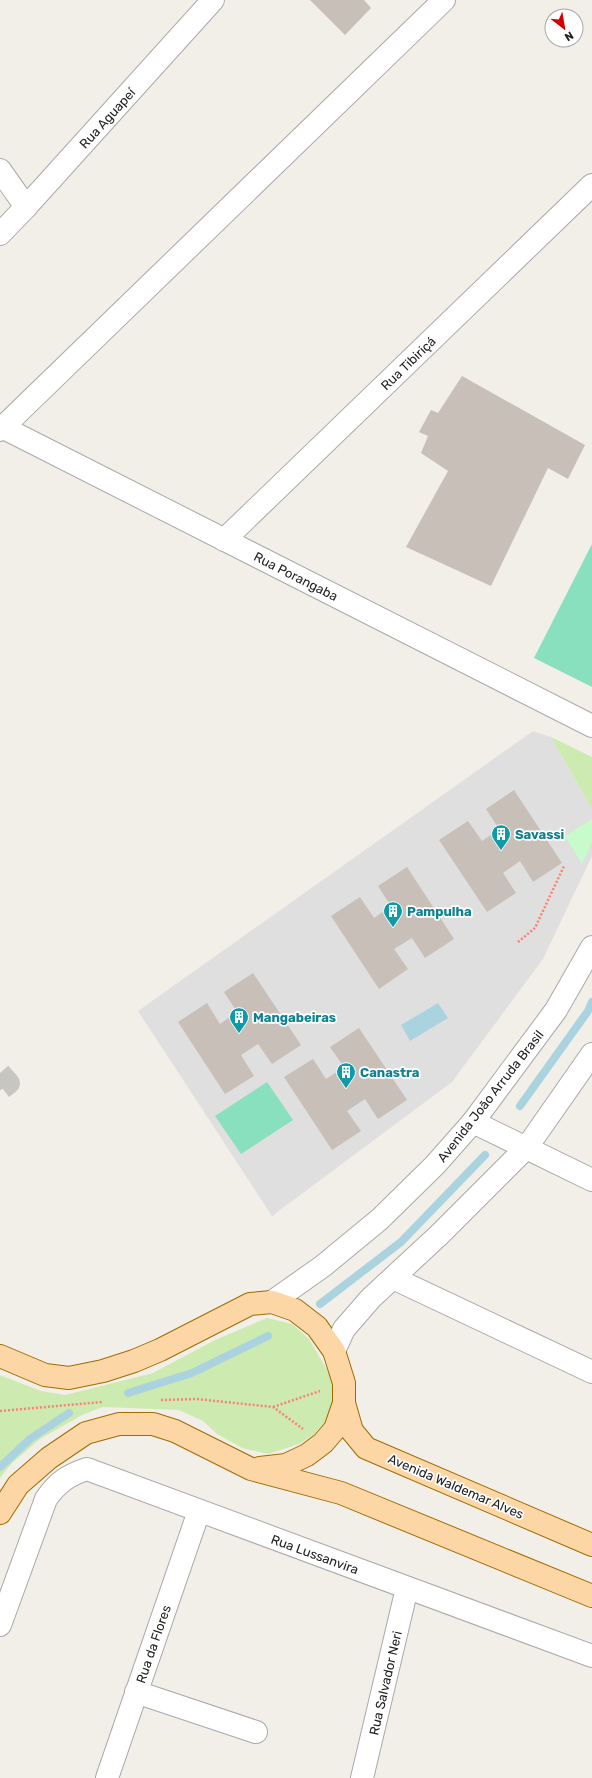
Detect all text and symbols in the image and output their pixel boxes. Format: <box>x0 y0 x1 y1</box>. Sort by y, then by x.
north arrow <box>544 8 584 48</box>
text: N <box>562 29 576 44</box>
street label: Rua Aguapeí <box>76 84 140 152</box>
street label: Rua Tibiriçá <box>378 334 439 393</box>
street label: Rua Porangaba <box>251 549 340 605</box>
building icon: Savassi <box>490 823 512 851</box>
place label: Savassi <box>515 827 564 842</box>
building icon: Pampulha <box>382 900 404 928</box>
place label: Pampulha <box>407 904 472 919</box>
building icon: Mangabeiras <box>228 1006 250 1034</box>
place label: Mangabeiras <box>253 1010 336 1025</box>
street label: Avenida João Arruda Brasil <box>434 1027 546 1165</box>
building icon: Canastra <box>335 1061 357 1089</box>
place label: Canastra <box>360 1065 420 1080</box>
street label: Avenida Waldemar Alves <box>386 1451 526 1522</box>
street label: Rua Lussanvira <box>269 1532 361 1577</box>
street label: Rua da Flores <box>133 1603 174 1685</box>
street label: Rua Salvador Neri <box>366 1629 405 1737</box>

